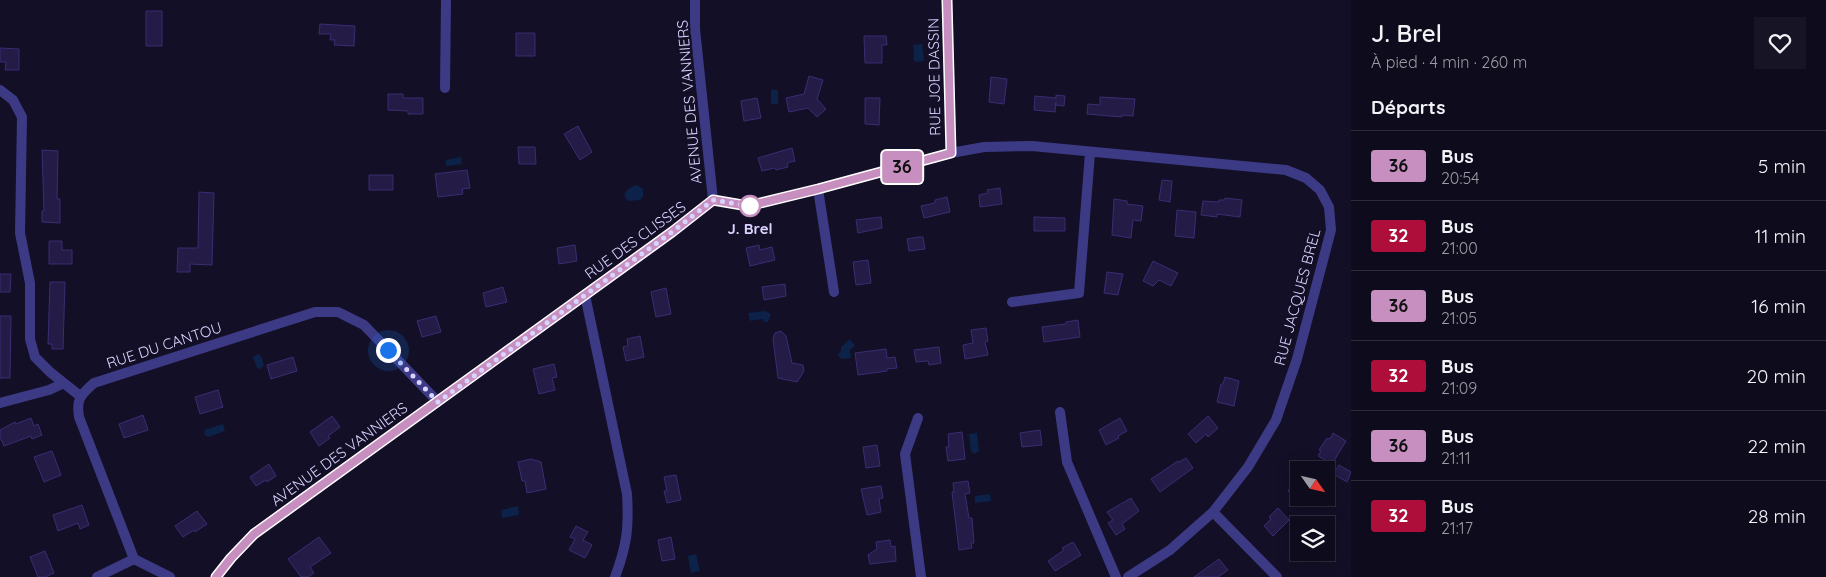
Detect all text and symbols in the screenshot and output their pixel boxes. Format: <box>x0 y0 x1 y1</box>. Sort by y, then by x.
button: heart <box>1754 17 1806 69</box>
street label: RUE JOE DASSIN <box>923 18 945 136</box>
text: J. Brel <box>1371 18 1442 48</box>
street label: AVENUE DES VANNIERS <box>672 19 706 185</box>
text: À pied · 4 min · 260 m <box>1371 52 1527 72</box>
text: Départs <box>1371 95 1445 119</box>
text: Bus <box>1441 144 1474 168</box>
line badge: 36 <box>880 151 924 183</box>
text: 36 <box>1389 154 1408 177</box>
text: 5 min <box>1758 154 1806 178</box>
text: 36 <box>892 155 912 178</box>
text: 20:54 <box>1441 168 1480 188</box>
marker: J. Brel <box>739 195 761 217</box>
street label: RUE DES CLISSES <box>581 197 689 283</box>
text: Bus <box>1441 214 1474 238</box>
place label: J. Brel <box>727 219 773 238</box>
text: 32 <box>1389 224 1408 247</box>
text: 11 min <box>1754 224 1806 248</box>
street label: RUE JACQUES BREL <box>1270 227 1324 367</box>
text: 21:00 <box>1441 238 1478 258</box>
text: Bus <box>1441 284 1474 308</box>
text: 36 <box>1389 294 1408 317</box>
text: 16 min <box>1751 294 1806 318</box>
text: 21:05 <box>1441 308 1477 328</box>
street label: RUE DU CANTOU <box>104 317 224 373</box>
your location <box>376 338 401 363</box>
text: Bus <box>1441 354 1474 378</box>
text: 32 <box>1389 364 1408 387</box>
text: 20 min <box>1747 364 1806 388</box>
text: 21:09 <box>1441 378 1477 398</box>
street label: AVENUE DES VANNIERS <box>267 398 411 510</box>
text: Bus <box>1441 424 1474 448</box>
text: 36 <box>1389 434 1408 457</box>
text: 22 min <box>1747 434 1806 458</box>
text: 21:11 <box>1441 448 1471 468</box>
north arrow <box>1290 461 1335 506</box>
map controls <box>1290 461 1335 561</box>
text: Bus <box>1441 494 1474 518</box>
text: 32 <box>1389 504 1408 527</box>
text: 28 min <box>1748 504 1806 528</box>
button: layers <box>1290 516 1335 561</box>
text: 21:17 <box>1441 518 1473 538</box>

